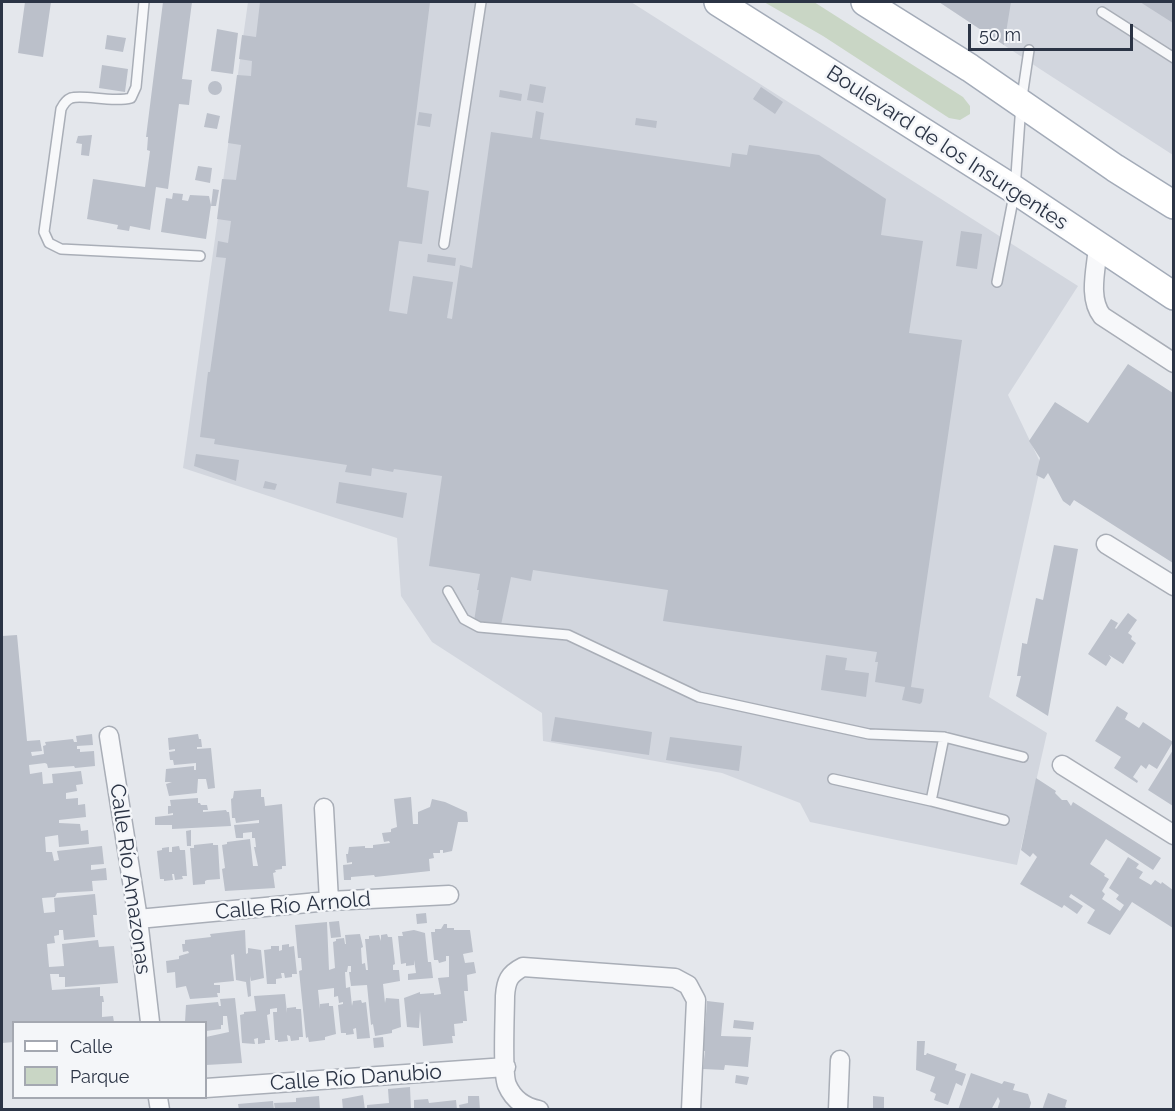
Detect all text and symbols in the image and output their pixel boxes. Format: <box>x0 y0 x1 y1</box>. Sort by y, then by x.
scale bar <box>971 12 1136 50</box>
text: 50 m <box>979 24 1021 45</box>
street label: Boulevard de los Insurgentes <box>822 60 1072 236</box>
street label: Calle Río Amazonas <box>104 782 156 976</box>
street label: Calle Río Arnold <box>214 887 372 925</box>
legend <box>12 1021 207 1099</box>
text: Calle <box>70 1036 113 1057</box>
street label: Calle Río Danubio <box>269 1059 443 1097</box>
text: Parque <box>70 1066 129 1087</box>

